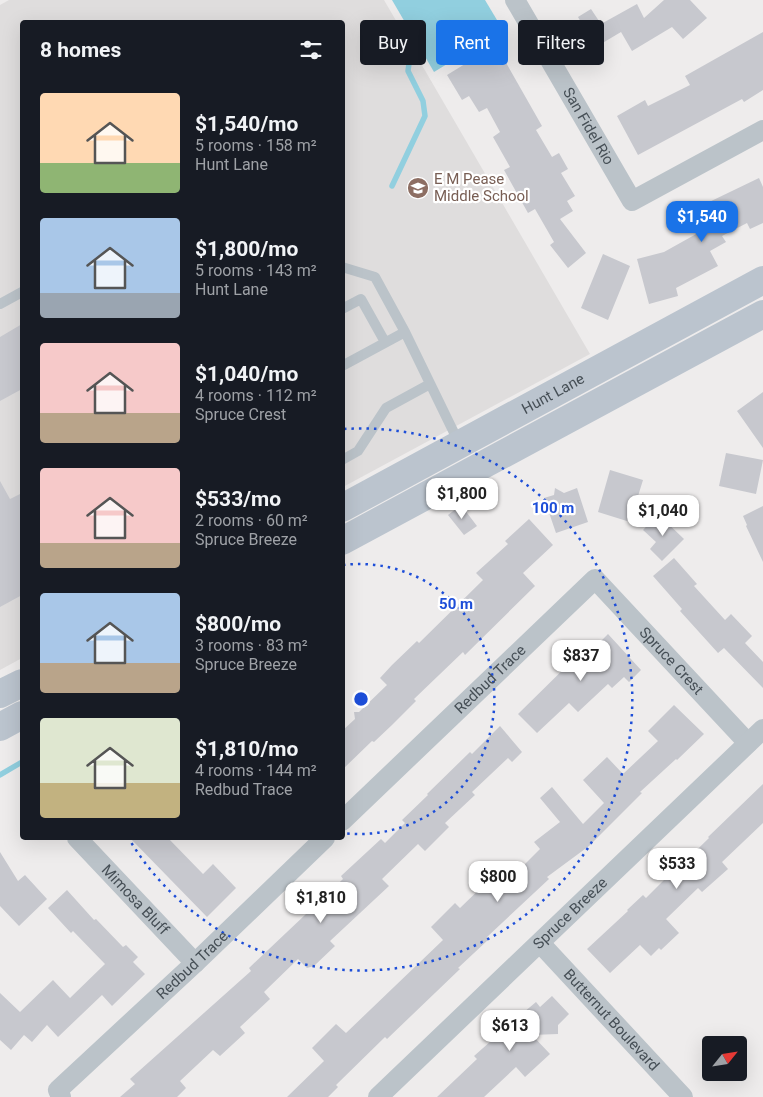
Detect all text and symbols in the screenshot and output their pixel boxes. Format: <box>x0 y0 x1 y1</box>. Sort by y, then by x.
chip: Buy <box>360 20 426 65</box>
chip: Rent <box>436 20 508 65</box>
chip: Filters <box>518 20 604 65</box>
icon: filters <box>297 36 325 64</box>
text: 8 homes <box>40 38 121 62</box>
street label: San Fidel Rio <box>559 84 618 168</box>
text: $1,540/mo <box>195 112 298 136</box>
icon: home <box>80 113 140 173</box>
text: 5 rooms · 158 m² <box>195 136 317 155</box>
text: Hunt Lane <box>195 155 268 174</box>
place label: E M Pease Middle School <box>434 170 529 205</box>
school or university icon: E M Pease Middle School <box>406 176 430 200</box>
pin: $1,540 <box>661 200 743 243</box>
text: $1,540 <box>677 207 727 226</box>
text: $1,800/mo <box>195 237 298 261</box>
icon: home <box>80 238 140 298</box>
text: 5 rooms · 143 m² <box>195 261 317 280</box>
text: Hunt Lane <box>195 280 268 299</box>
text: $1,040/mo <box>195 362 298 386</box>
icon: home <box>80 363 140 423</box>
street label: Hunt Lane <box>519 369 587 418</box>
text: 4 rooms · 112 m² <box>195 386 317 405</box>
text: Spruce Crest <box>195 405 286 424</box>
pin: $1,800 <box>421 478 503 520</box>
text: $1,800 <box>437 484 487 503</box>
text: $533/mo <box>195 487 281 511</box>
icon: home <box>80 488 140 548</box>
pin: $1,040 <box>622 494 704 537</box>
text: 100 m <box>532 499 574 517</box>
text: $1,040 <box>638 501 688 520</box>
text: 2 rooms · 60 m² <box>195 511 308 530</box>
text: Spruce Breeze <box>195 530 297 549</box>
text: 50 m <box>439 595 473 613</box>
text: $800/mo <box>195 612 281 636</box>
icon: home <box>80 613 140 673</box>
street label: Spruce Crest <box>636 623 707 698</box>
text: 3 rooms · 83 m² <box>195 636 308 655</box>
pin: $837 <box>551 640 611 682</box>
street label: Redbud Trace <box>451 641 529 717</box>
text: $837 <box>563 646 599 665</box>
text: Spruce Breeze <box>195 655 297 674</box>
centre of rings <box>352 690 370 708</box>
text: $1,810/mo <box>195 737 298 761</box>
icon: home <box>80 738 140 798</box>
text: 4 rooms · 144 m² <box>195 761 317 780</box>
text: Redbud Trace <box>195 780 292 799</box>
pin: $533 <box>647 848 707 890</box>
text: $533 <box>659 854 695 873</box>
pin: $800 <box>468 860 528 903</box>
street label: Mimosa Bluff <box>98 861 173 939</box>
text: $800 <box>480 867 516 886</box>
street label: Spruce Breeze <box>529 874 611 953</box>
pin: $1,810 <box>280 882 362 924</box>
text: $1,810 <box>296 888 346 907</box>
street label: Redbud Trace <box>153 927 232 1003</box>
street label: Butternut Boulevard <box>560 965 663 1075</box>
pin: $613 <box>480 1010 540 1052</box>
text: $613 <box>492 1016 528 1035</box>
north arrow <box>702 1036 748 1081</box>
map controls <box>702 1036 747 1081</box>

